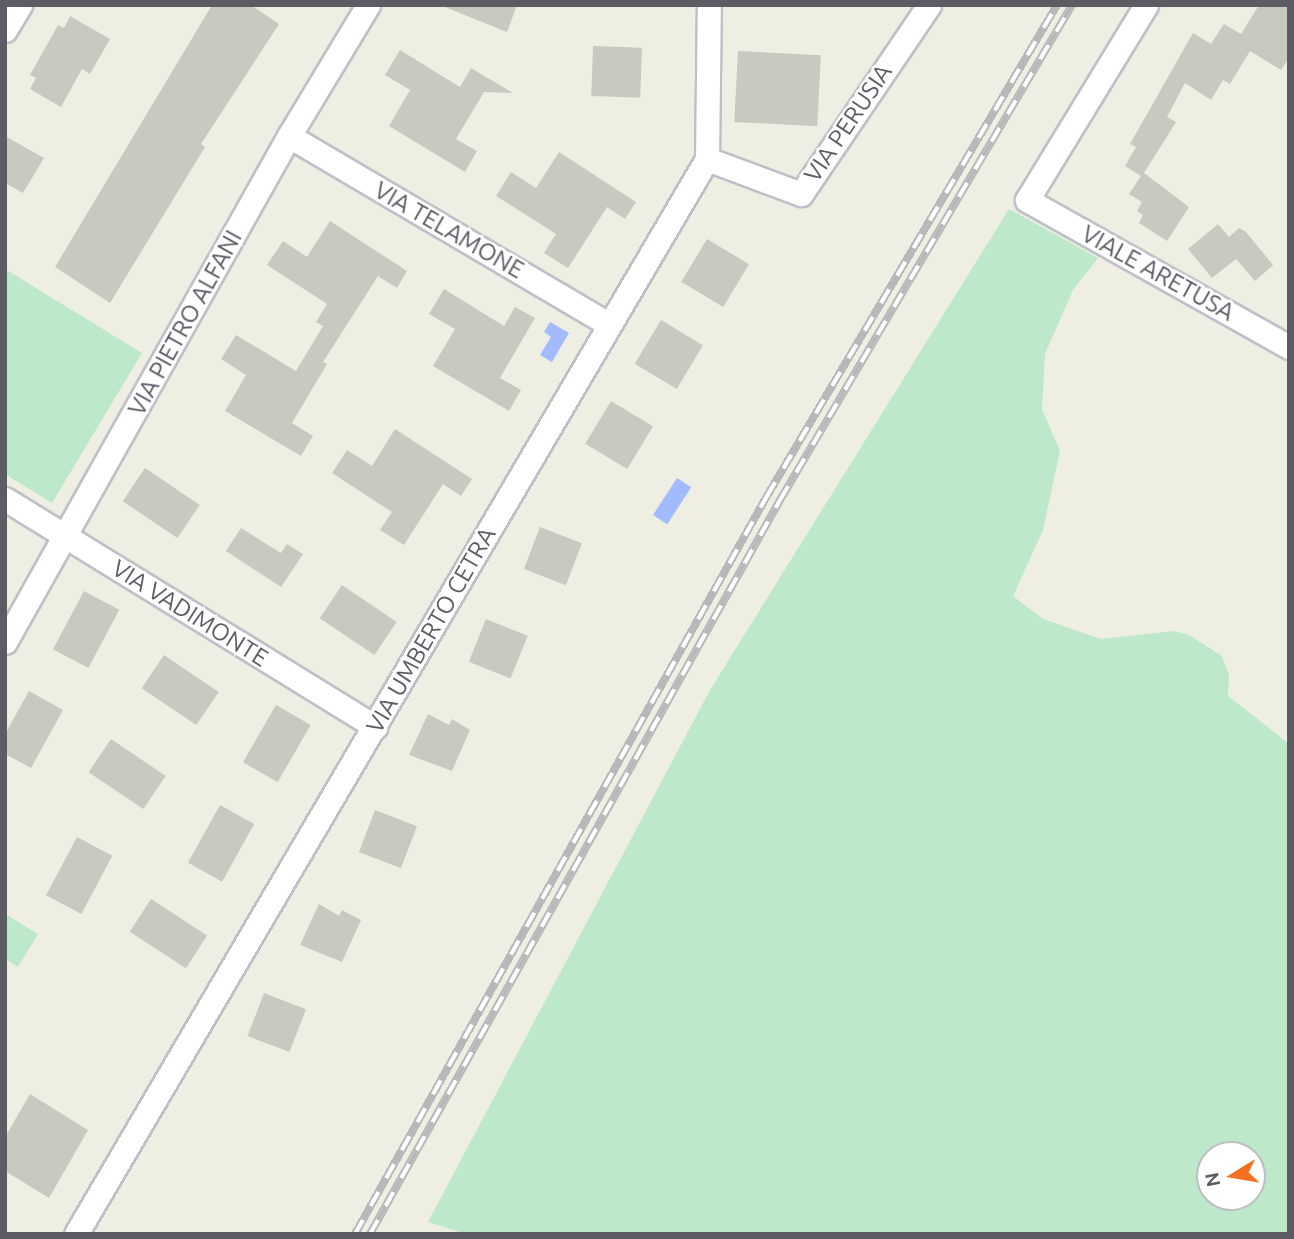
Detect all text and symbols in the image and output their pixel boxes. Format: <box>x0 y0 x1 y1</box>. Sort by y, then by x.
street label: VIA PERUSIA <box>798 59 898 187</box>
street label: VIA TELAMONE <box>369 176 529 284</box>
street label: VIALE ARETUSA <box>1077 219 1239 327</box>
street label: VIA PIETRO ALFANI <box>122 225 248 421</box>
street label: VIA UMBERTO CETRA <box>360 522 502 738</box>
street label: VIA VADIMONTE <box>107 553 273 673</box>
north arrow <box>1196 1141 1266 1211</box>
text: N <box>1200 1171 1225 1189</box>

